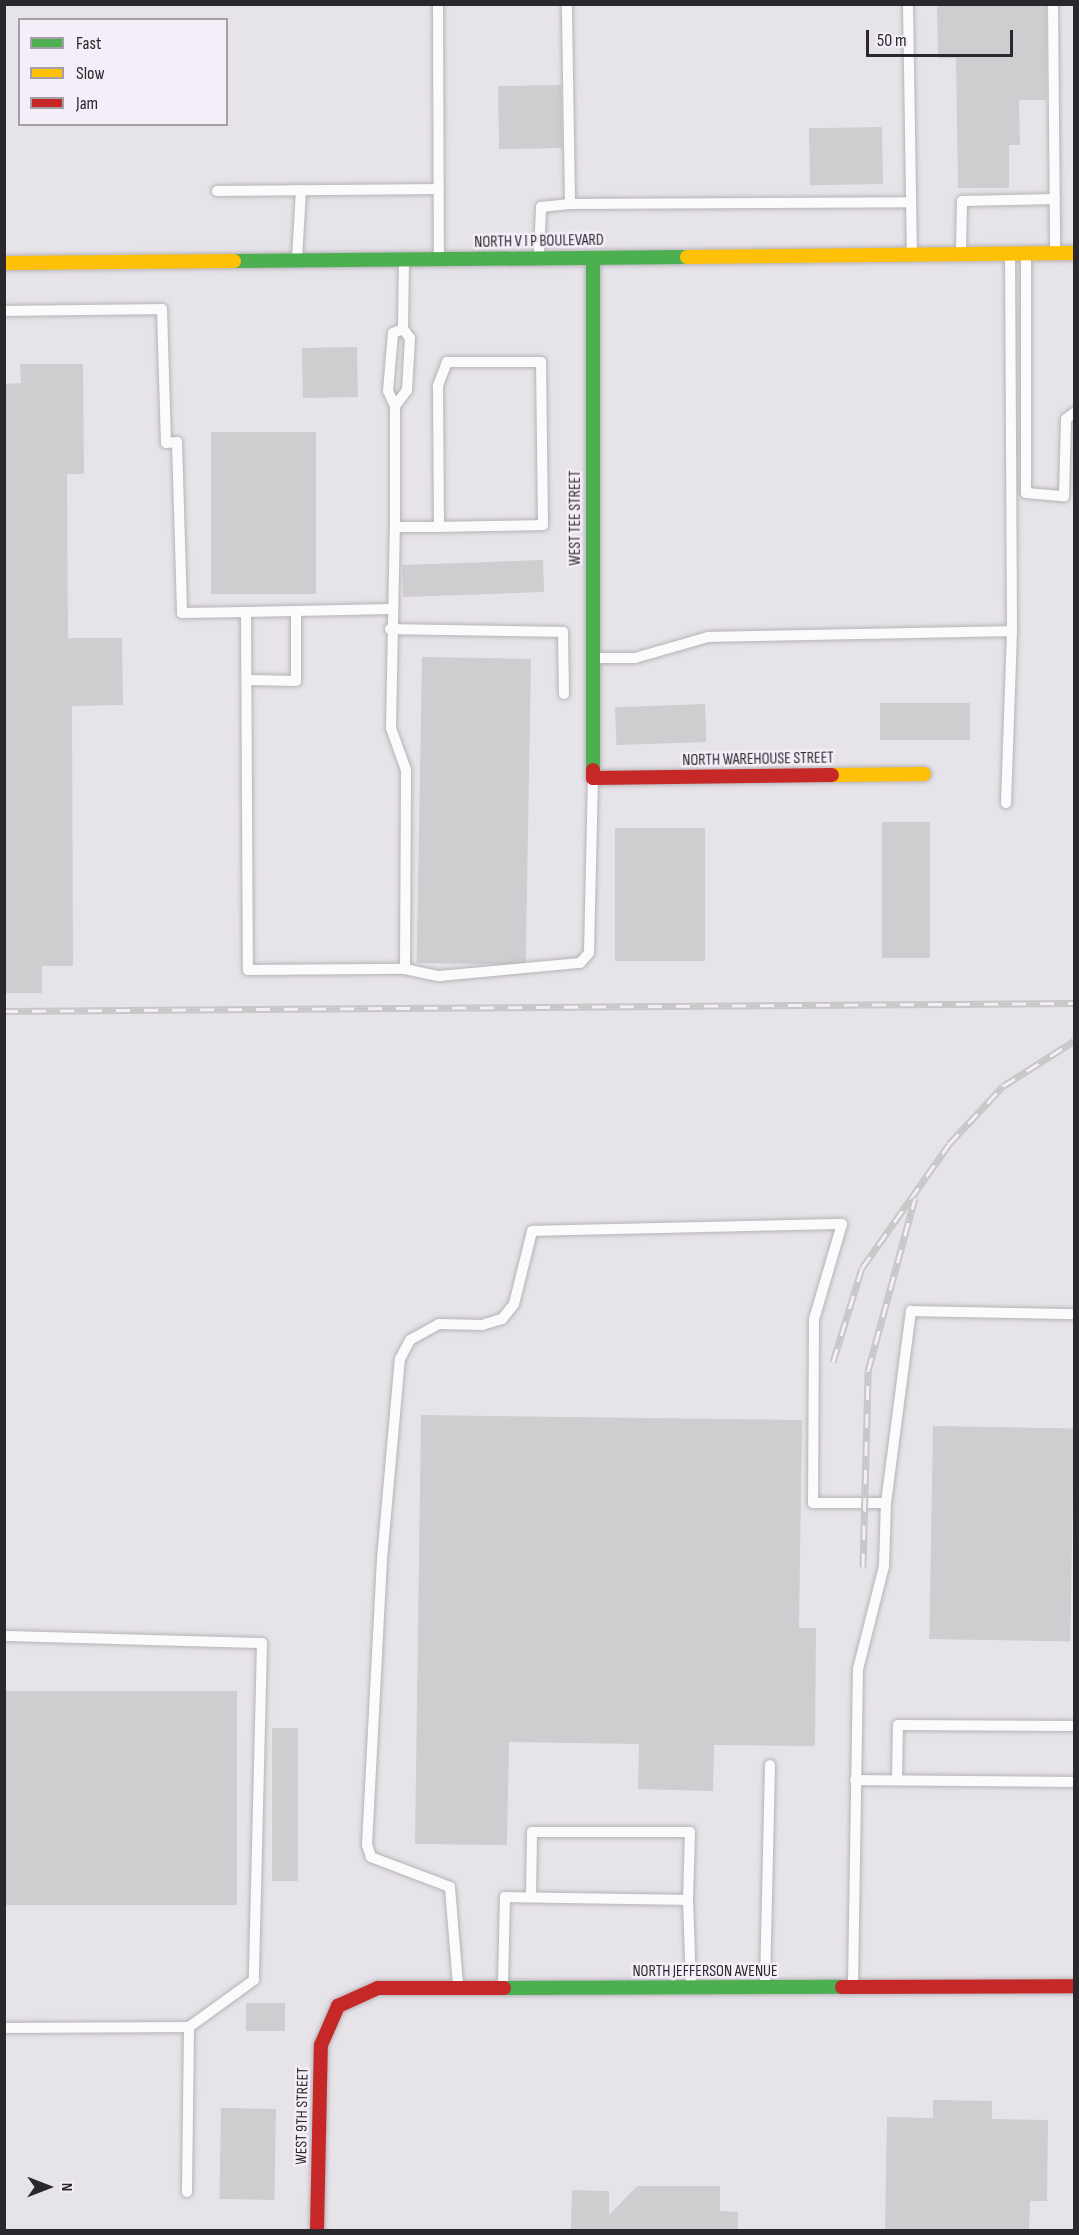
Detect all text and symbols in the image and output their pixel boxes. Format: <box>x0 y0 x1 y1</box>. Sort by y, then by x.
legend <box>18 18 228 126</box>
scale bar <box>869 18 1016 56</box>
text: 50 m <box>877 30 907 51</box>
text: Fast <box>76 33 101 54</box>
text: Slow <box>76 63 105 84</box>
text: Jam <box>76 93 98 114</box>
street label: NORTH V I P BOULEVARD <box>474 231 604 253</box>
street label: WEST TEE STREET <box>566 470 586 566</box>
street label: NORTH WAREHOUSE STREET <box>682 749 834 771</box>
street label: NORTH JEFFERSON AVENUE <box>632 1962 778 1982</box>
street label: WEST 9TH STREET <box>293 2067 313 2165</box>
north arrow <box>18 2157 78 2217</box>
text: N <box>57 2183 76 2191</box>

